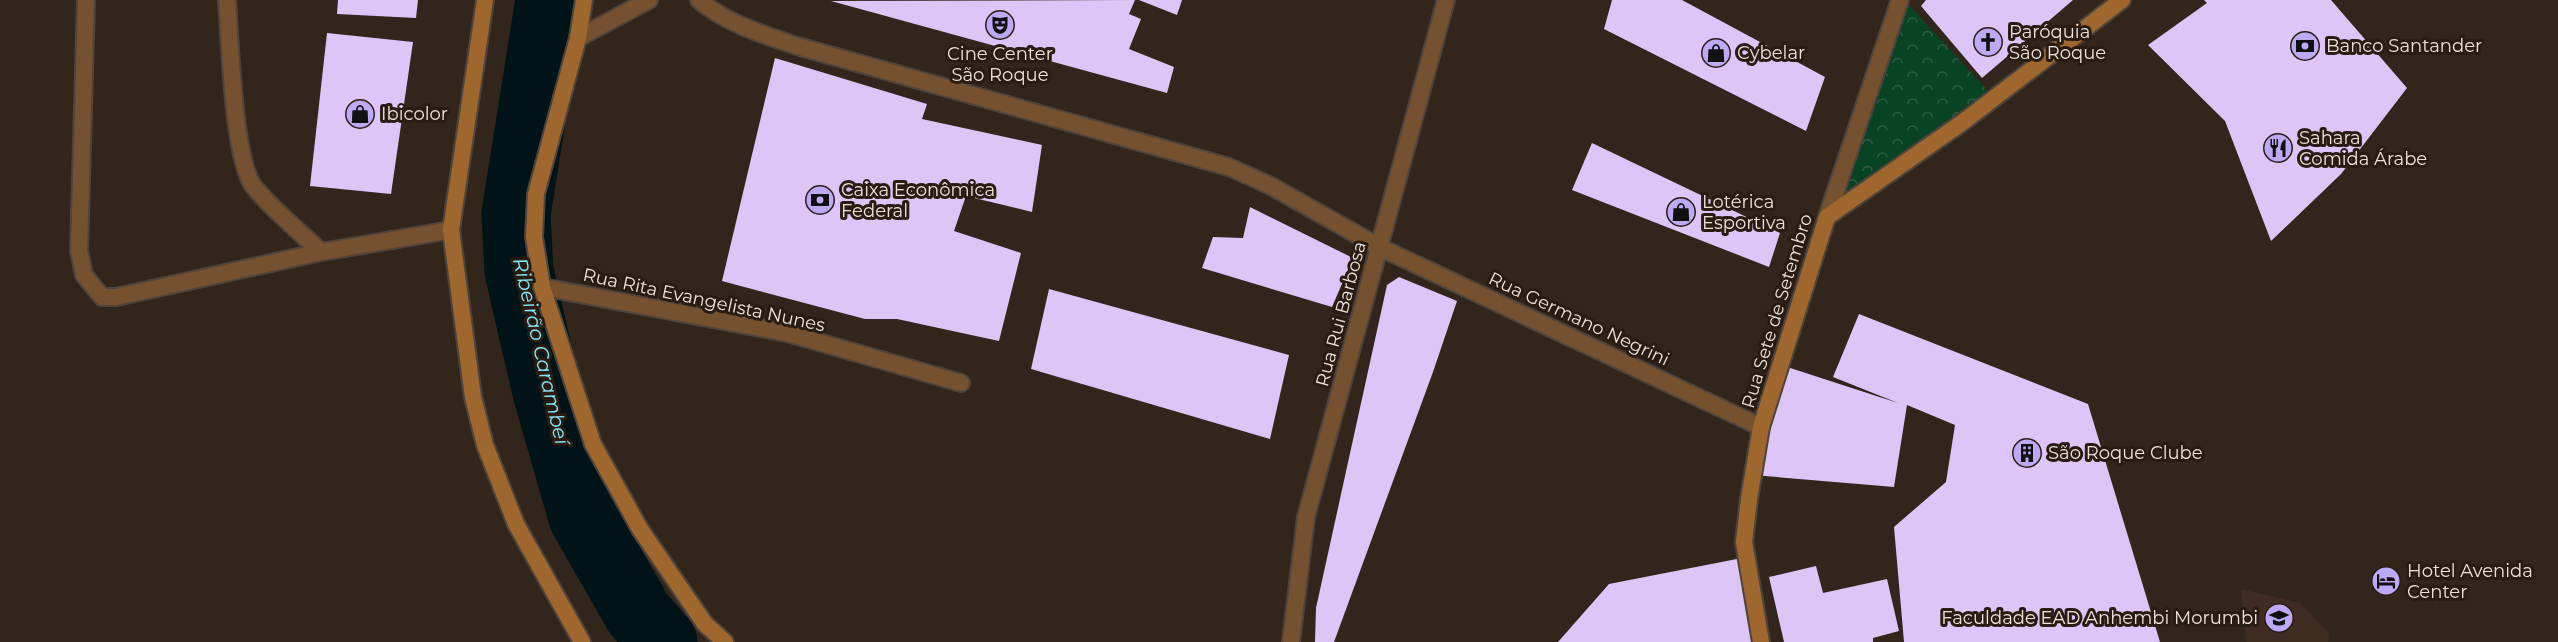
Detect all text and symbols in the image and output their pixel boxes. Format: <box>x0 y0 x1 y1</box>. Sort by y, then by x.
theatre icon: Cine Center São Roque <box>984 9 1016 41</box>
place label: Paróquia São Roque <box>2009 21 2106 64</box>
church icon: Paróquia São Roque <box>1972 26 2004 58</box>
bank icon: Banco Santander <box>2289 30 2321 62</box>
place label: Banco Santander <box>2326 35 2482 57</box>
shop icon: Cybelar <box>1700 37 1732 69</box>
place label: Cybelar <box>1737 42 1805 64</box>
place label: Cine Center São Roque <box>947 43 1053 86</box>
shop icon: Ibicolor <box>344 98 376 130</box>
place label: Ibicolor <box>381 103 448 125</box>
place label: Sahara Comida Árabe <box>2299 127 2427 170</box>
restaurant icon: Sahara Comida Árabe <box>2262 132 2294 164</box>
place label: Caixa Econômica Federal <box>841 179 995 222</box>
bank icon: Caixa Econômica Federal <box>804 184 836 216</box>
place label: Lotérica Esportiva <box>1702 191 1786 234</box>
shop icon: Lotérica Esportiva <box>1665 196 1697 228</box>
street label: Rua Sete de Setembro <box>1737 211 1817 411</box>
street label: Rua Rui Barbosa <box>1311 239 1371 389</box>
water label: Ribeirão Carambeí <box>508 255 575 449</box>
street label: Rua Rita Evangelista Nunes <box>581 264 827 336</box>
street label: Rua Germano Negrini <box>1485 267 1673 371</box>
building icon: São Roque Clube <box>2011 437 2043 469</box>
place label: São Roque Clube <box>2048 442 2203 464</box>
place label: Hotel Avenida Center <box>2407 560 2533 603</box>
hotel icon: Hotel Avenida Center <box>2370 565 2402 597</box>
school or university icon: Faculdade EAD Anhembi Morumbi <box>2263 602 2295 634</box>
place label: Faculdade EAD Anhembi Morumbi <box>1941 607 2258 629</box>

